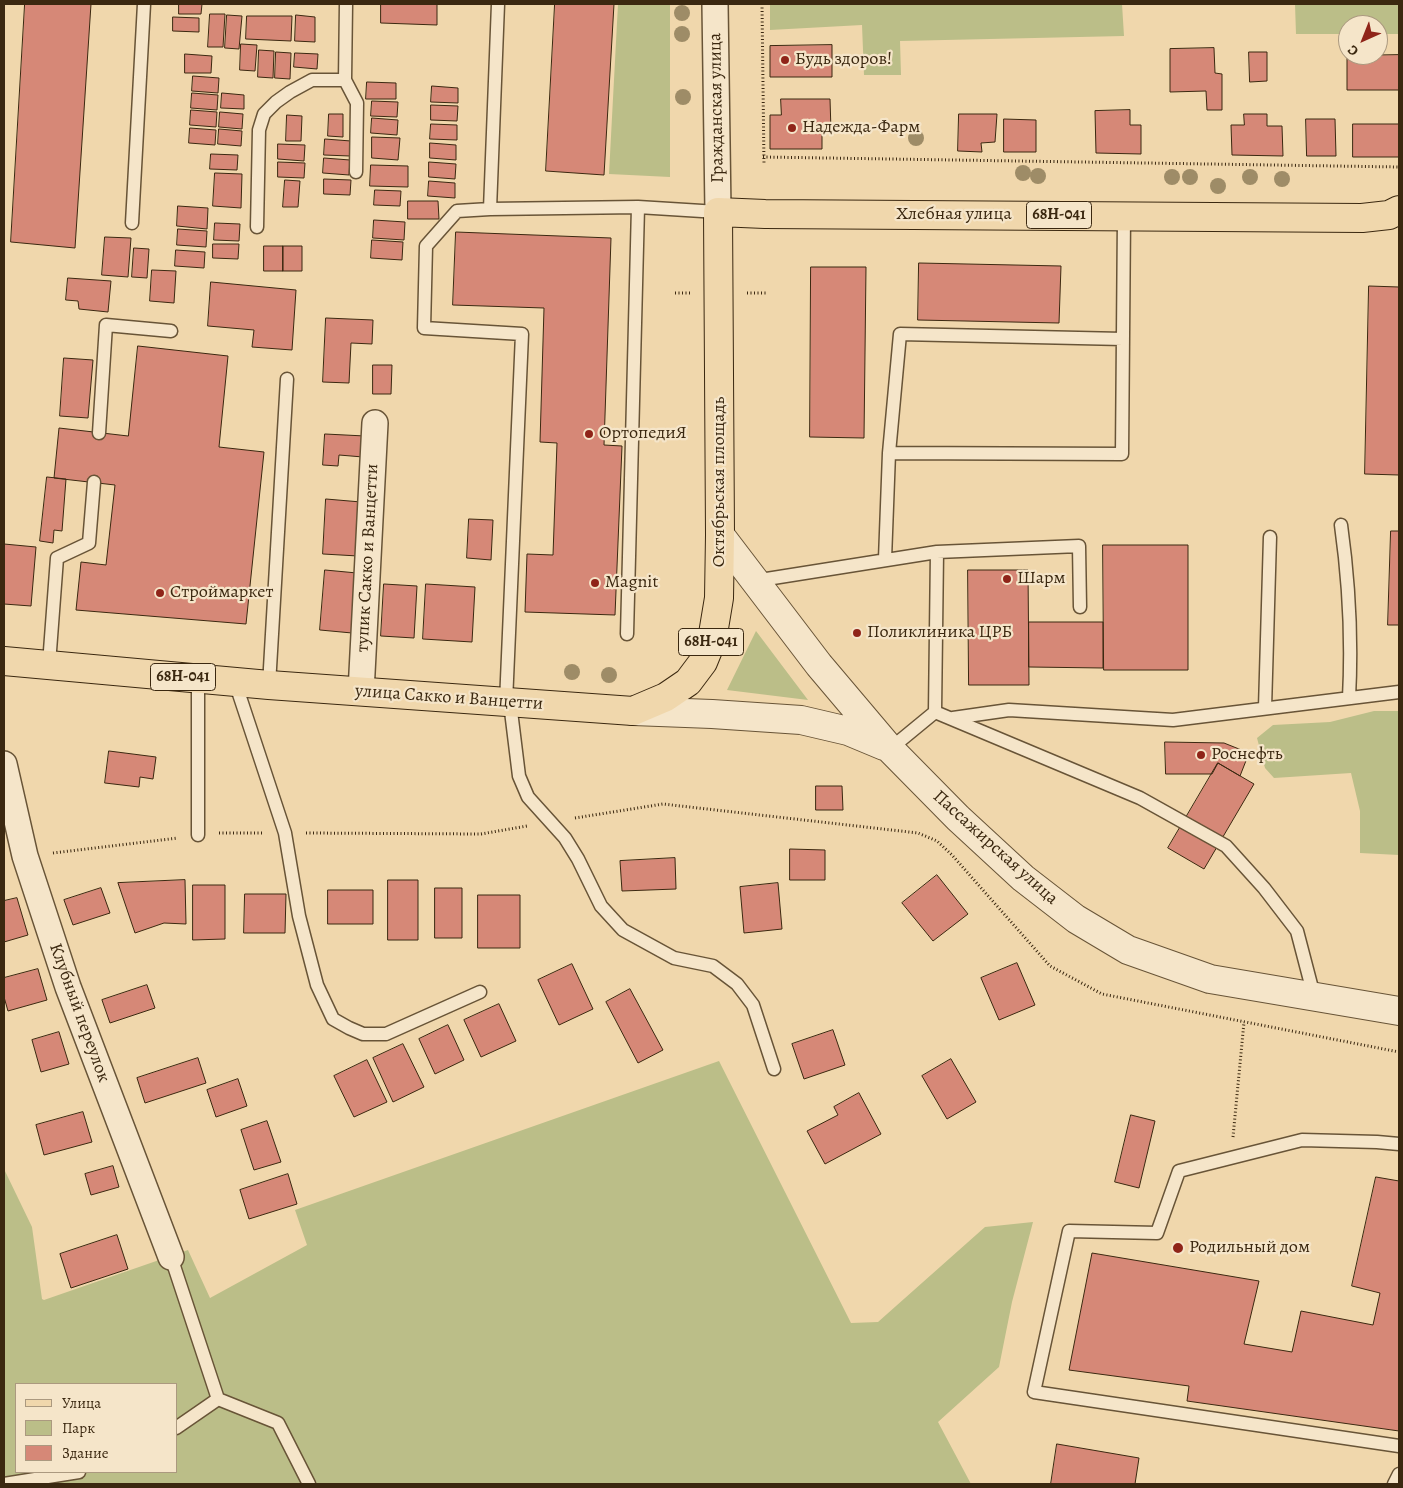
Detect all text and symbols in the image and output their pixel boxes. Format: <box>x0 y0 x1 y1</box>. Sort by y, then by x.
north arrow <box>1338 15 1388 65</box>
street label: Гражданская улица <box>705 33 729 183</box>
text: С <box>1343 41 1363 60</box>
place label: Будь здоров! <box>795 49 892 71</box>
marker: Будь здоров! <box>779 54 791 66</box>
place label: Надежда-Фарм <box>802 117 920 139</box>
marker: Надежда-Фарм <box>786 122 798 134</box>
road number: 68Н-041 <box>1026 202 1092 228</box>
street label: Хлебная улица <box>896 204 1012 226</box>
street label: Октябрьская площадь <box>709 397 731 567</box>
place label: ОртопедиЯ <box>599 423 687 445</box>
marker: ОртопедиЯ <box>583 428 595 440</box>
street label: тупик Сакко и Ванцетти <box>352 463 384 653</box>
place label: Шарм <box>1017 568 1066 590</box>
place label: Magnit <box>605 572 658 594</box>
marker: Шарм <box>1001 573 1013 585</box>
marker: Magnit <box>589 577 601 589</box>
place label: Строймаркет <box>170 582 273 604</box>
marker: Строймаркет <box>154 587 166 599</box>
place label: Поликлиника ЦРБ <box>867 622 1012 644</box>
marker: Поликлиника ЦРБ <box>851 627 863 639</box>
road number: 68Н-041 <box>678 628 744 656</box>
road number: 68Н-041 <box>150 664 216 690</box>
street label: улица Сакко и Ванцетти <box>354 681 544 715</box>
place label: Роснефть <box>1211 744 1282 766</box>
marker: Роснефть <box>1195 749 1207 761</box>
street label: Пассажирская улица <box>928 786 1062 910</box>
street label: Клубный переулок <box>44 941 114 1085</box>
place label: Родильный дом <box>1189 1237 1310 1259</box>
marker: Родильный дом <box>1171 1241 1185 1255</box>
legend <box>15 1383 178 1473</box>
text: Улица <box>62 1393 101 1413</box>
text: Парк <box>62 1418 95 1438</box>
text: Здание <box>62 1443 109 1463</box>

